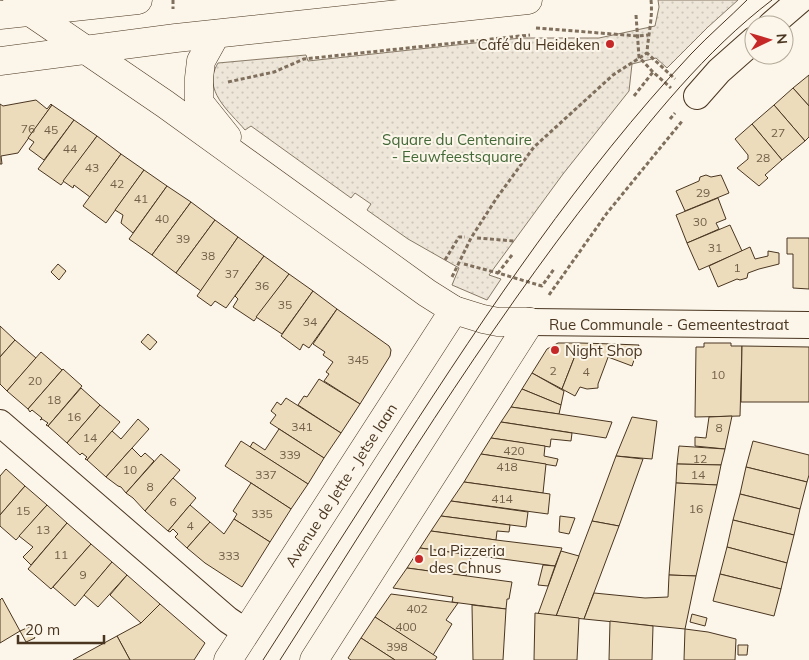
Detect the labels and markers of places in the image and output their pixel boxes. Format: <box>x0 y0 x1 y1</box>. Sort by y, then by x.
place label: Café du Heideken <box>478 35 600 54</box>
marker: Café du Heideken <box>604 38 616 50</box>
place label: Night Shop <box>565 341 642 360</box>
marker: Night Shop <box>549 344 561 356</box>
place label: La Pizzeria des Chnus <box>429 541 505 577</box>
marker: La Pizzeria des Chnus <box>413 553 425 565</box>

